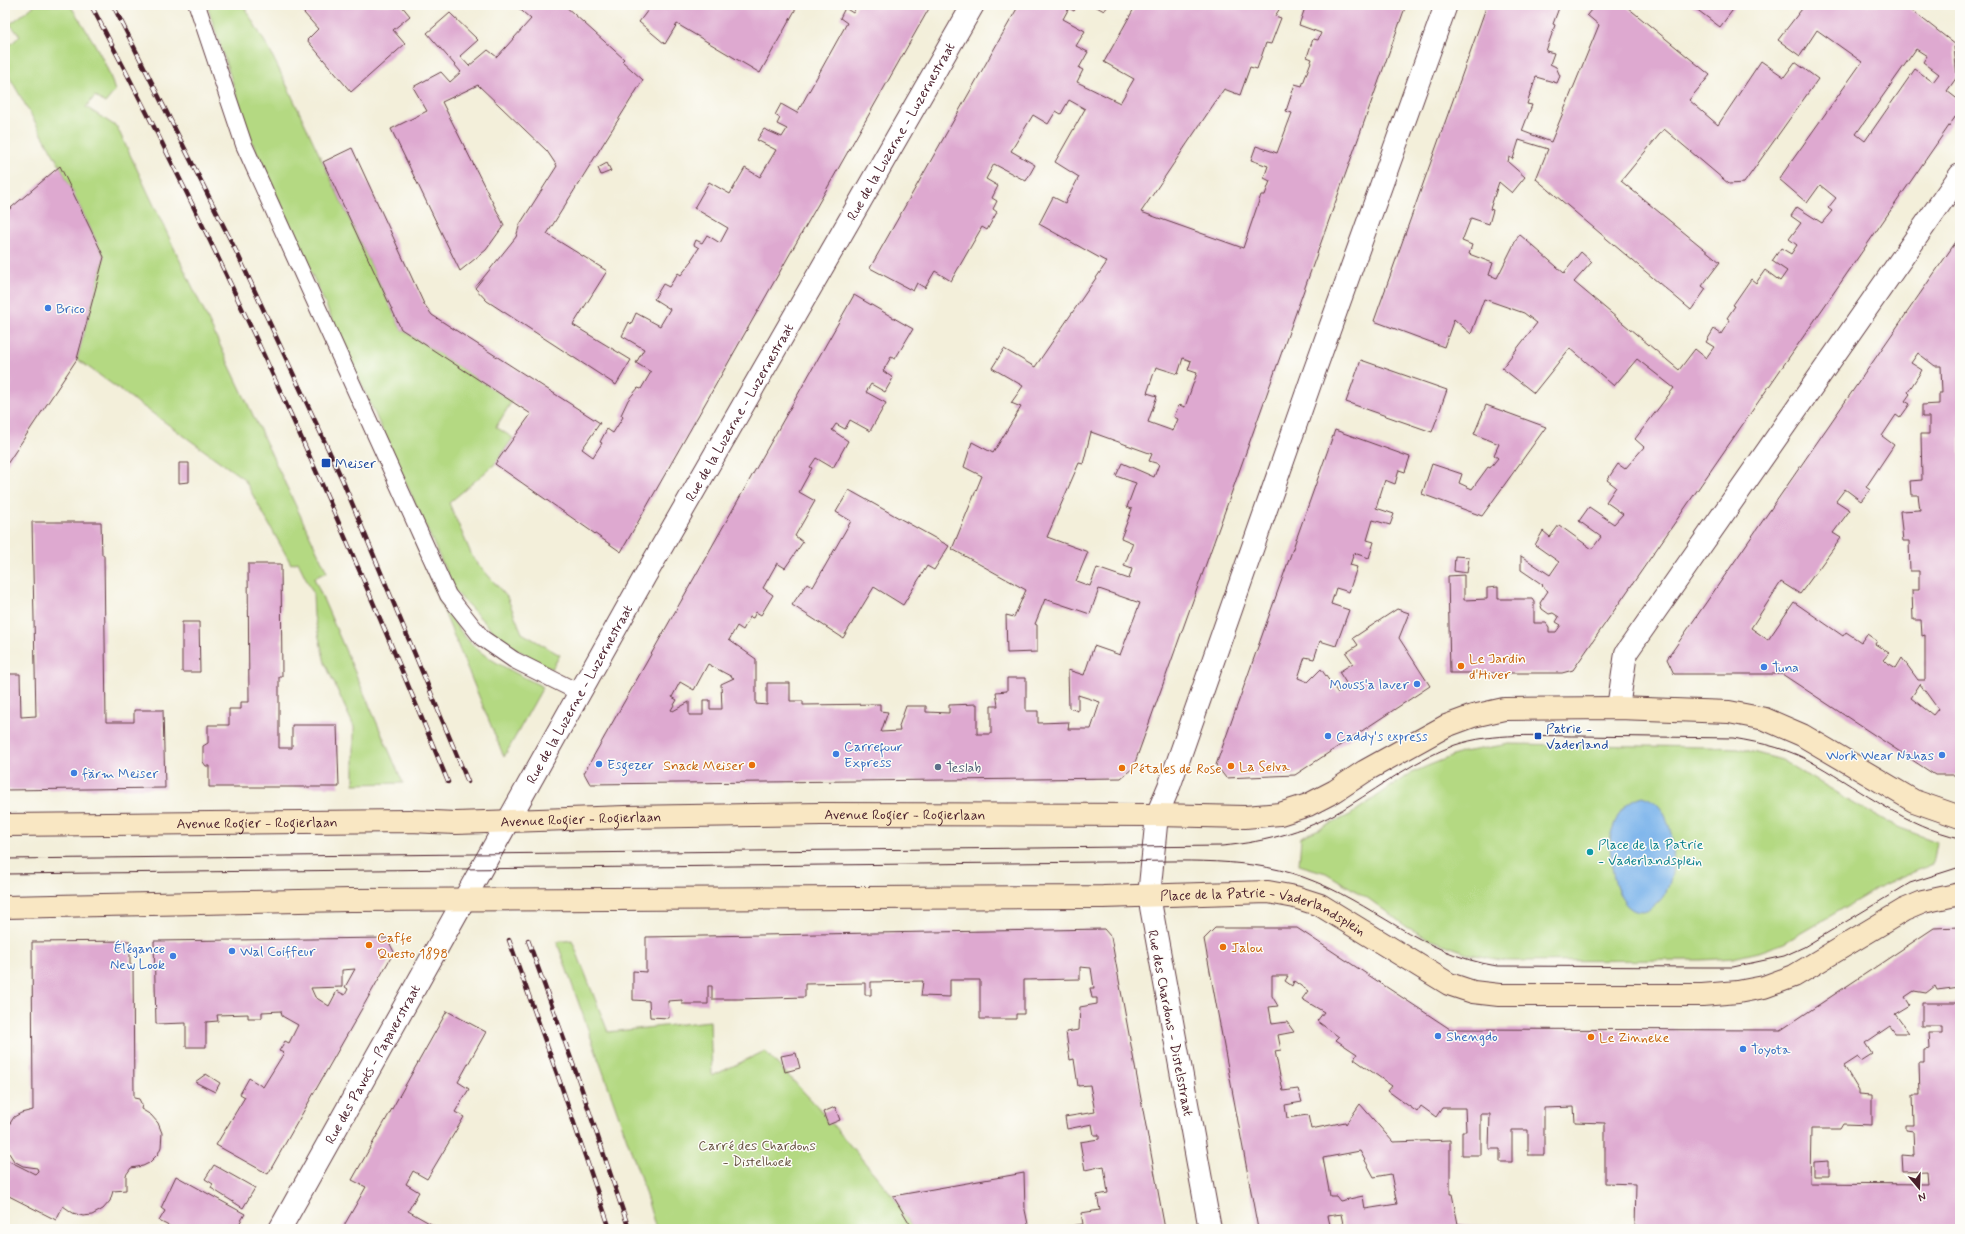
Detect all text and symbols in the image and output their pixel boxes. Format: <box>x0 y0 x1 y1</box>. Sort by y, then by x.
street label: Rue de la Luzerne - Luzernestraat <box>843 40 960 224</box>
place label: Brico <box>56 300 85 318</box>
marker: Brico <box>43 303 53 313</box>
street label: Rue de la Luzerne - Luzernestraat <box>682 320 798 505</box>
place label: Meiser <box>335 455 376 473</box>
marker: Meiser <box>320 457 332 469</box>
street label: Rue de la Luzerne - Luzernestraat <box>523 602 637 787</box>
place label: Le Jardin d'Hiver <box>1469 650 1526 684</box>
place label: Tuna <box>1772 659 1799 677</box>
marker: Le Jardin d'Hiver <box>1456 661 1466 671</box>
marker: Tuna <box>1759 662 1769 672</box>
place label: Mouss'a laver <box>1330 676 1409 694</box>
marker: Mouss'a laver <box>1412 679 1422 689</box>
place label: Patrie - Vaderland <box>1546 720 1608 754</box>
place label: Caddy's express <box>1336 728 1428 746</box>
marker: Caddy's express <box>1323 731 1333 741</box>
marker: Patrie - Vaderland <box>1533 731 1543 741</box>
place label: Carrefour Express <box>844 738 903 772</box>
place label: Work Wear Nahas <box>1826 747 1934 765</box>
marker: Carrefour Express <box>831 749 841 759</box>
marker: Work Wear Nahas <box>1937 750 1947 760</box>
place label: Esgezer <box>607 756 654 776</box>
place label: Snack Meiser <box>663 757 744 775</box>
place label: La Selva <box>1239 758 1290 776</box>
marker: Esgezer <box>594 759 604 769</box>
place label: Teslab <box>946 759 981 777</box>
marker: Snack Meiser <box>747 760 757 770</box>
place label: Pétales de Rose <box>1130 760 1222 778</box>
marker: La Selva <box>1226 761 1236 771</box>
marker: Teslab <box>933 762 943 772</box>
marker: Pétales de Rose <box>1117 763 1127 773</box>
place label: färm Meiser <box>82 765 158 783</box>
marker: färm Meiser <box>69 768 79 778</box>
street label: Avenue Rogier - Rogierlaan <box>824 806 985 826</box>
street label: Avenue Rogier - Rogierlaan <box>500 808 662 831</box>
street label: Avenue Rogier - Rogierlaan <box>176 814 338 835</box>
place label: Place de la Patrie - Vaderlandsplein <box>1598 836 1703 870</box>
marker: Place de la Patrie - Vaderlandsplein <box>1585 847 1595 857</box>
street label: Place de la Patrie - Vaderlandsplein <box>1160 884 1368 941</box>
place label: Caffe Questo 1898 <box>377 929 448 963</box>
street label: Rue des Chardons - Distelsstraat <box>1143 929 1197 1118</box>
place label: Jalou <box>1231 939 1263 957</box>
place label: Élégance New Look <box>110 940 165 974</box>
marker: Caffe Questo 1898 <box>364 940 374 950</box>
marker: Jalou <box>1218 942 1228 952</box>
place label: Wal Coiffeur <box>240 943 316 961</box>
marker: Wal Coiffeur <box>227 946 237 956</box>
marker: Élégance New Look <box>168 951 178 961</box>
street label: Rue des Pavots - Papaverstraat <box>321 982 425 1147</box>
place label: Shengdo <box>1446 1028 1498 1046</box>
place label: Le Zinneke <box>1599 1029 1669 1047</box>
marker: Shengdo <box>1433 1031 1443 1041</box>
marker: Le Zinneke <box>1586 1032 1596 1042</box>
place label: Toyota <box>1751 1041 1791 1059</box>
marker: Toyota <box>1738 1044 1748 1054</box>
park label: Carré des Chardons - Distelhoek <box>698 1137 816 1171</box>
north arrow <box>1899 1168 1939 1208</box>
text: N <box>1916 1189 1928 1204</box>

